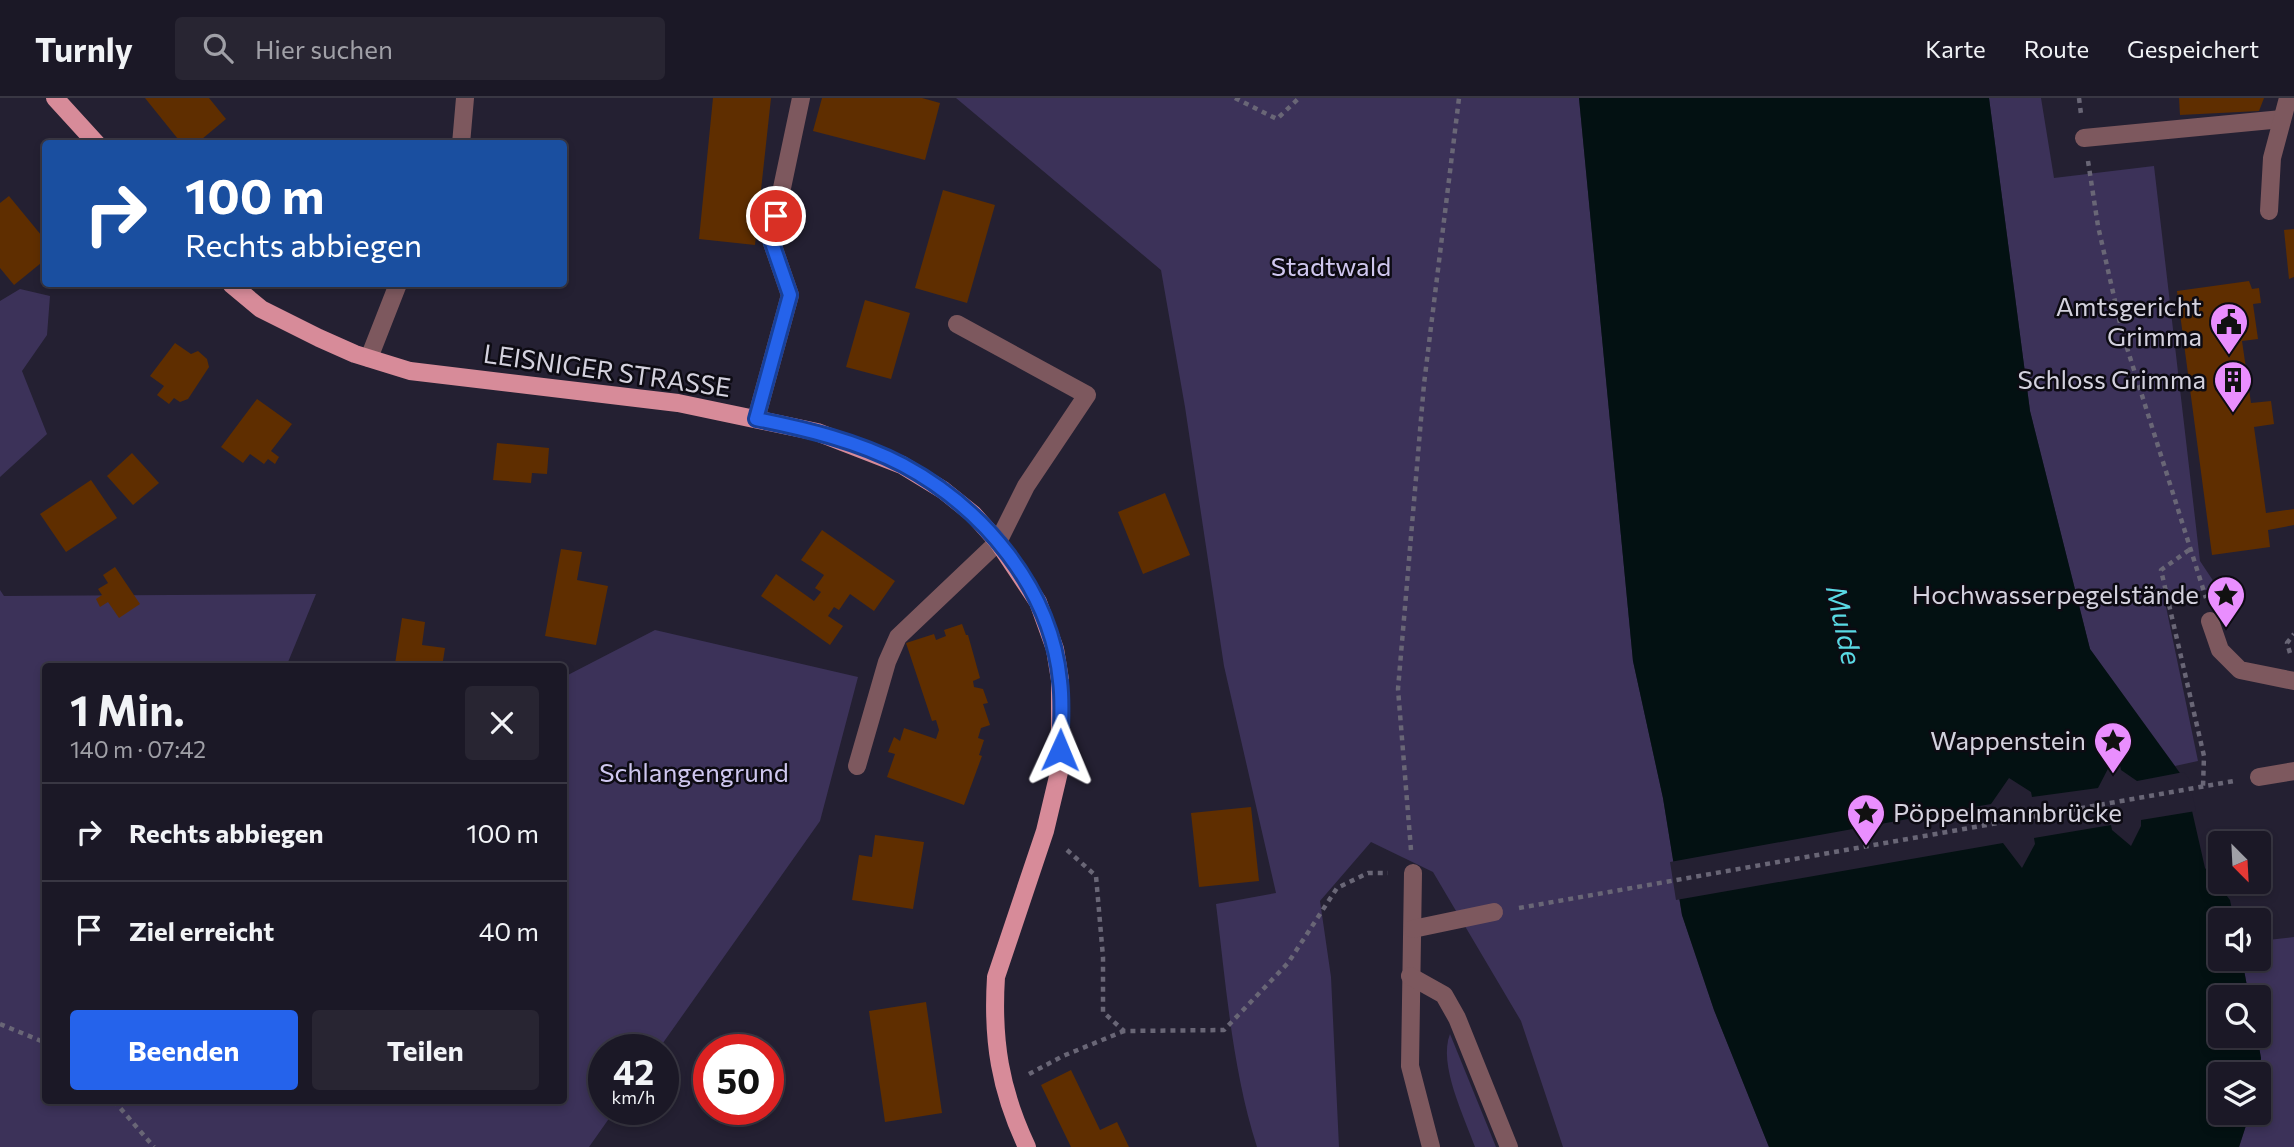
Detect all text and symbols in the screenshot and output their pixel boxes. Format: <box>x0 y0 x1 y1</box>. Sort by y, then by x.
search box <box>175 17 665 80</box>
text: Turnly <box>35 28 133 69</box>
icon: search <box>199 29 237 67</box>
text: Hier suchen <box>255 33 393 64</box>
text: Karte <box>1925 34 1986 63</box>
text: Route <box>2024 34 2089 63</box>
text: Gespeichert <box>2127 34 2259 63</box>
text: 100 m <box>185 164 324 224</box>
icon: right <box>70 168 161 259</box>
pin <box>746 186 806 246</box>
icon: arrive <box>757 197 795 235</box>
text: Rechts abbiegen <box>185 224 422 264</box>
park label: Stadtwald <box>1271 250 1391 281</box>
place label: Amtsgericht Grimma <box>2056 290 2202 351</box>
public building icon: Amtsgericht Grimma <box>2208 301 2250 356</box>
street label: LEISNIGER STRASSE <box>482 337 733 402</box>
building icon: Schloss Grimma <box>2212 359 2254 414</box>
place label: Schloss Grimma <box>2017 363 2206 394</box>
place icon: Hochwasserpegelstände <box>2205 574 2247 629</box>
place label: Hochwasserpegelstände <box>1912 578 2199 609</box>
water label: Mulde <box>1820 582 1870 668</box>
text: 1 Min. <box>70 683 185 735</box>
button: close <box>465 686 539 760</box>
position arrow <box>1023 713 1097 787</box>
place icon: Wappenstein <box>2092 720 2134 775</box>
place label: Wappenstein <box>1930 724 2086 755</box>
text: 140 m · 07:42 <box>70 735 206 763</box>
park label: Schlangengrund <box>599 756 789 787</box>
place icon: Pöppelmannbrücke <box>1845 792 1887 847</box>
place label: Pöppelmannbrücke <box>1893 796 2122 827</box>
icon: right <box>70 813 108 851</box>
text: Rechts abbiegen <box>129 817 324 848</box>
text: 100 m <box>466 817 539 848</box>
north arrow <box>2208 831 2272 894</box>
map controls <box>2208 831 2271 1125</box>
button: sound <box>2208 908 2271 971</box>
icon: arrive <box>70 911 108 949</box>
text: Ziel erreicht <box>129 915 274 946</box>
text: 40 m <box>479 915 539 946</box>
button: search <box>2208 985 2271 1048</box>
button: Beenden <box>70 1010 298 1090</box>
button: Teilen <box>312 1010 539 1090</box>
speed limit sign: 50 <box>693 1034 784 1125</box>
text: 42 <box>613 1049 654 1092</box>
button: layers <box>2208 1062 2271 1125</box>
text: km/h <box>612 1086 655 1108</box>

